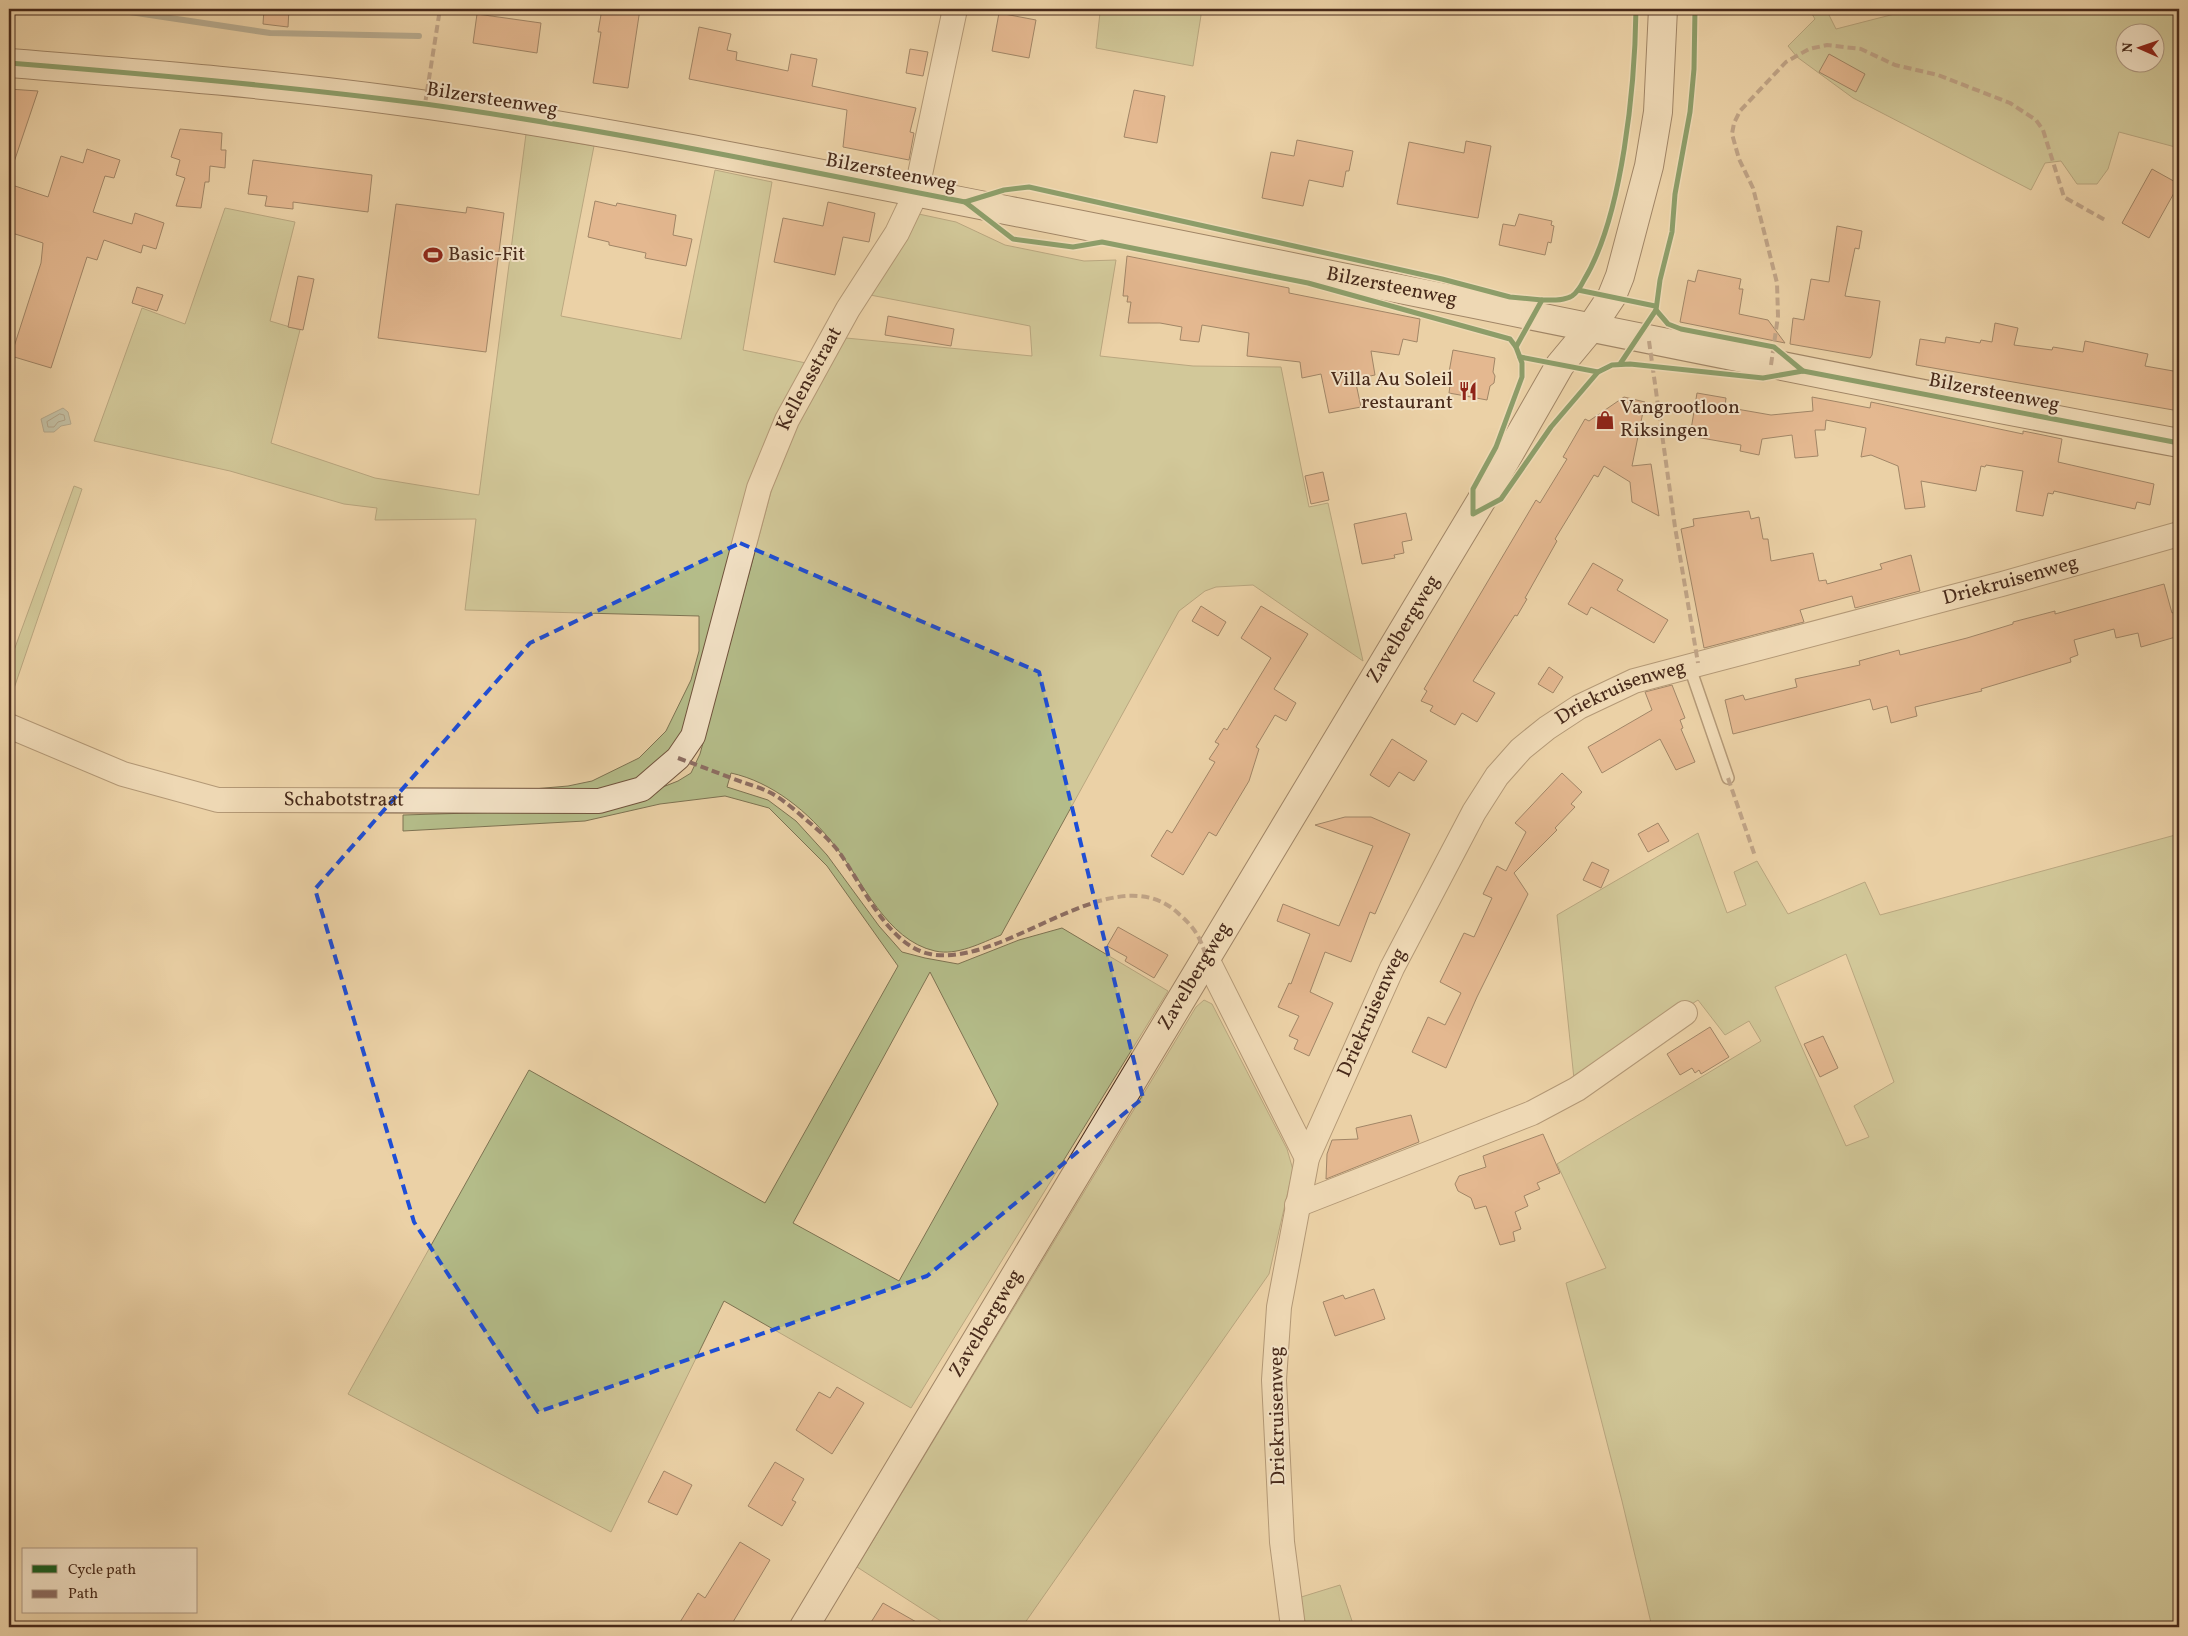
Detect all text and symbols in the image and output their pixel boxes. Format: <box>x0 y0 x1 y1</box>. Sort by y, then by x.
north arrow <box>2116 22 2166 72</box>
text: N <box>2119 42 2138 53</box>
street label: Bilzersteenweg <box>424 76 560 124</box>
street label: Bilzersteenweg <box>823 147 959 199</box>
place label: Basic-Fit <box>448 241 525 269</box>
sports icon: Basic-Fit <box>422 244 444 266</box>
street label: Bilzersteenweg <box>1324 260 1460 314</box>
street label: Kellensstraat <box>770 322 850 435</box>
place label: Villa Au Soleil restaurant <box>1330 366 1453 417</box>
street label: Bilzersteenweg <box>1926 367 2062 419</box>
restaurant icon: Villa Au Soleil restaurant <box>1457 380 1479 402</box>
place label: Vangrootloon Riksingen <box>1620 394 1740 445</box>
shop icon: Vangrootloon Riksingen <box>1594 409 1616 431</box>
street label: Driekruisenweg <box>1940 549 2081 613</box>
street label: Zavelbergweg <box>1360 570 1447 689</box>
street label: Driekruisenweg <box>1550 654 1689 733</box>
street label: Schabotstraat <box>283 786 404 814</box>
street label: Zavelbergweg <box>1152 917 1238 1036</box>
street label: Driekruisenweg <box>1331 943 1414 1082</box>
street label: Zavelbergweg <box>943 1264 1030 1383</box>
street label: Driekruisenweg <box>1263 1346 1293 1486</box>
legend <box>22 1548 198 1614</box>
text: Cycle path <box>68 1560 136 1581</box>
text: Path <box>68 1584 98 1605</box>

